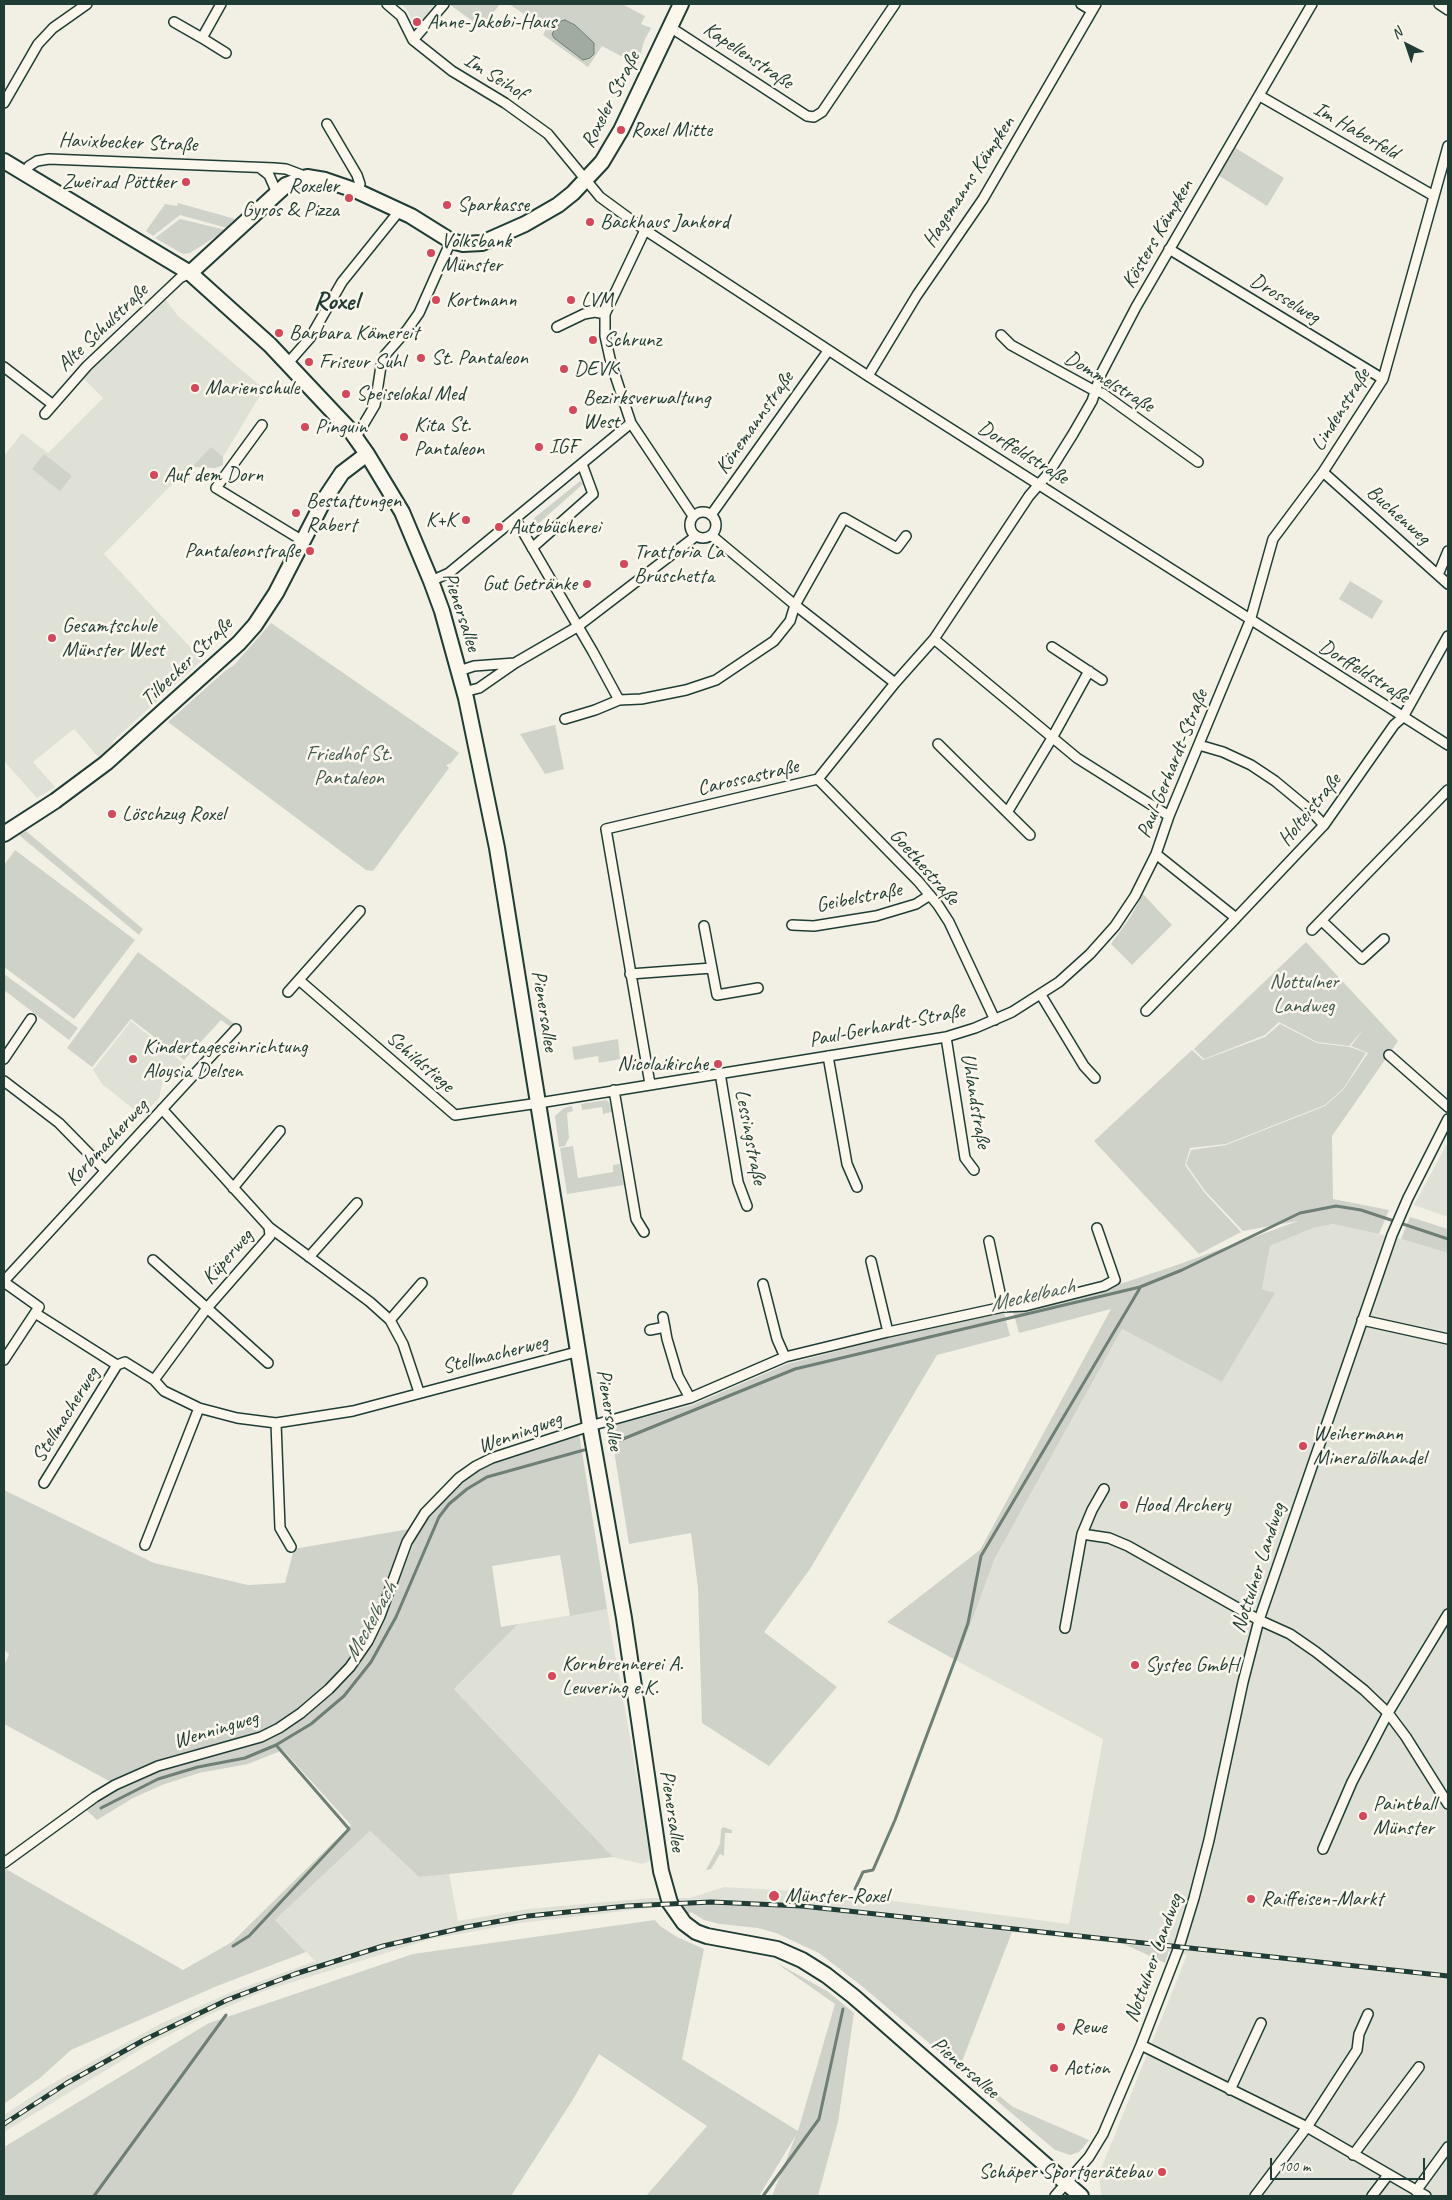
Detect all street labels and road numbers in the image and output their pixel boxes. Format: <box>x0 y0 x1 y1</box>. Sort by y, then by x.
street label: Kapellenstraße <box>698 17 798 95</box>
street label: Roxeler Straße <box>576 47 646 153</box>
street label: Im Seihof <box>459 48 531 106</box>
street label: Im Haberfeld <box>1309 96 1403 166</box>
street label: Hagemanns Kämpken <box>917 112 1021 252</box>
street label: Havixbecker Straße <box>58 128 198 158</box>
street label: Kösters Kämpken <box>1117 175 1199 293</box>
street label: Drosselweg <box>1245 268 1325 330</box>
street label: Alte Schulstraße <box>52 279 154 377</box>
street label: Dommelstraße <box>1060 345 1158 419</box>
street label: Lindenstraße <box>1306 364 1376 456</box>
street label: Könemannstraße <box>710 367 800 479</box>
street label: Dorffeldstraße <box>973 415 1073 491</box>
street label: Buchenweg <box>1361 480 1435 550</box>
street label: Pienersallee <box>436 569 486 655</box>
street label: Tilbecker Straße <box>136 612 238 712</box>
street label: Dorffeldstraße <box>1314 634 1414 710</box>
street label: Paul-Gerhardt-Straße <box>1132 686 1214 842</box>
street label: Carossastraße <box>695 754 801 802</box>
street label: Holteistraße <box>1273 768 1347 852</box>
street label: Goethestraße <box>884 823 964 911</box>
street label: Geibelstraße <box>814 877 904 919</box>
street label: Pienersallee <box>525 969 563 1053</box>
street label: Paul-Gerhardt-Straße <box>807 999 967 1053</box>
street label: Schildstiege <box>381 1026 459 1098</box>
street label: Uhlandstraße <box>954 1051 996 1151</box>
street label: Lessingstraße <box>728 1087 772 1187</box>
street label: Korbmacherweg <box>60 1094 154 1192</box>
street label: Küperweg <box>197 1224 259 1290</box>
street label: Stellmacherweg <box>440 1330 550 1380</box>
street label: Stellmacherweg <box>27 1362 105 1468</box>
street label: Pienersallee <box>590 1368 628 1452</box>
street label: Wenningweg <box>475 1406 565 1460</box>
street label: Nottulner Landweg <box>1226 1500 1292 1636</box>
street label: Wenningweg <box>171 1705 261 1755</box>
street label: Pienersallee <box>654 1769 690 1853</box>
street label: Nottulner Landweg <box>1119 1890 1189 2026</box>
street label: Pienersallee <box>926 2032 1004 2104</box>

